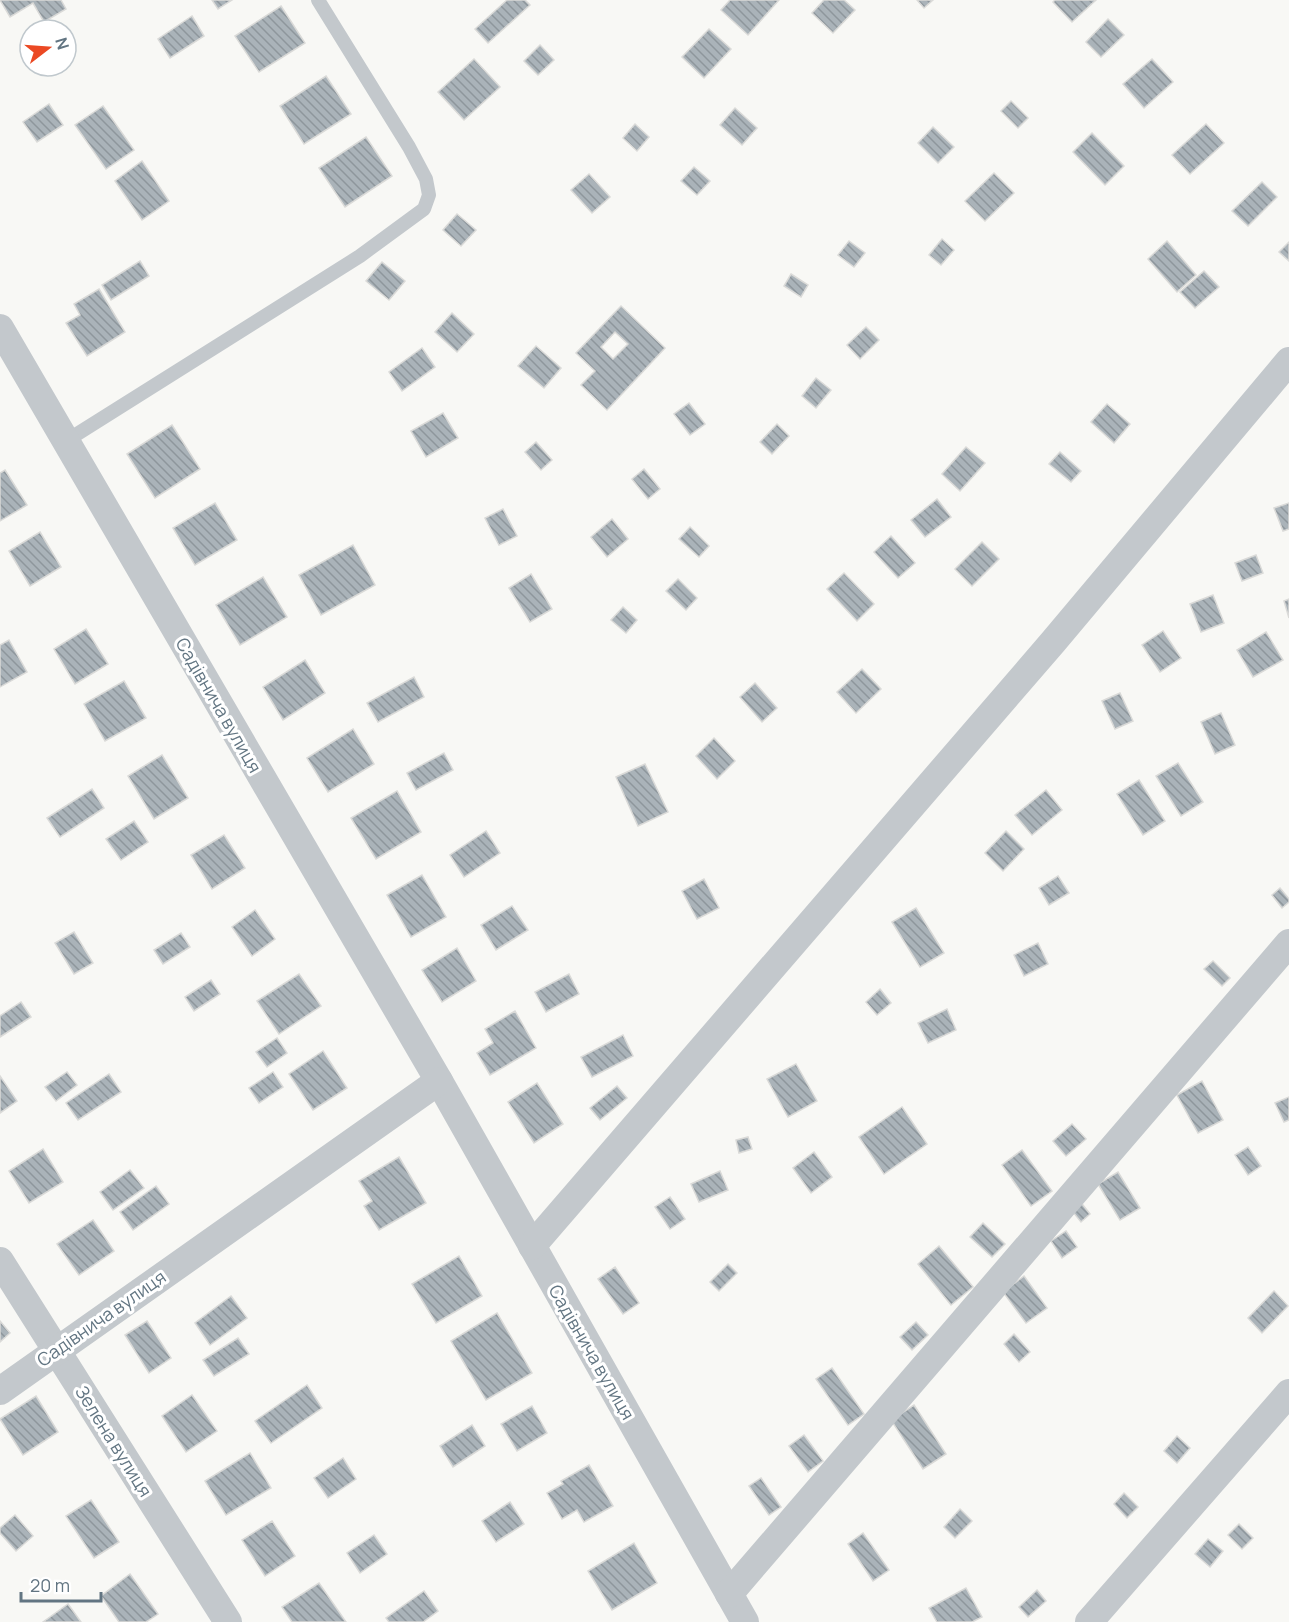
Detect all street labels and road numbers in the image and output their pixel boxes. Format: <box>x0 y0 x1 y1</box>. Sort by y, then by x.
street label: Садівнича вулиця <box>171 633 267 777</box>
street label: Садівнича вулиця <box>32 1265 170 1371</box>
street label: Садівнича вулиця <box>544 1280 640 1424</box>
street label: Зелена вулиця <box>70 1381 158 1501</box>

